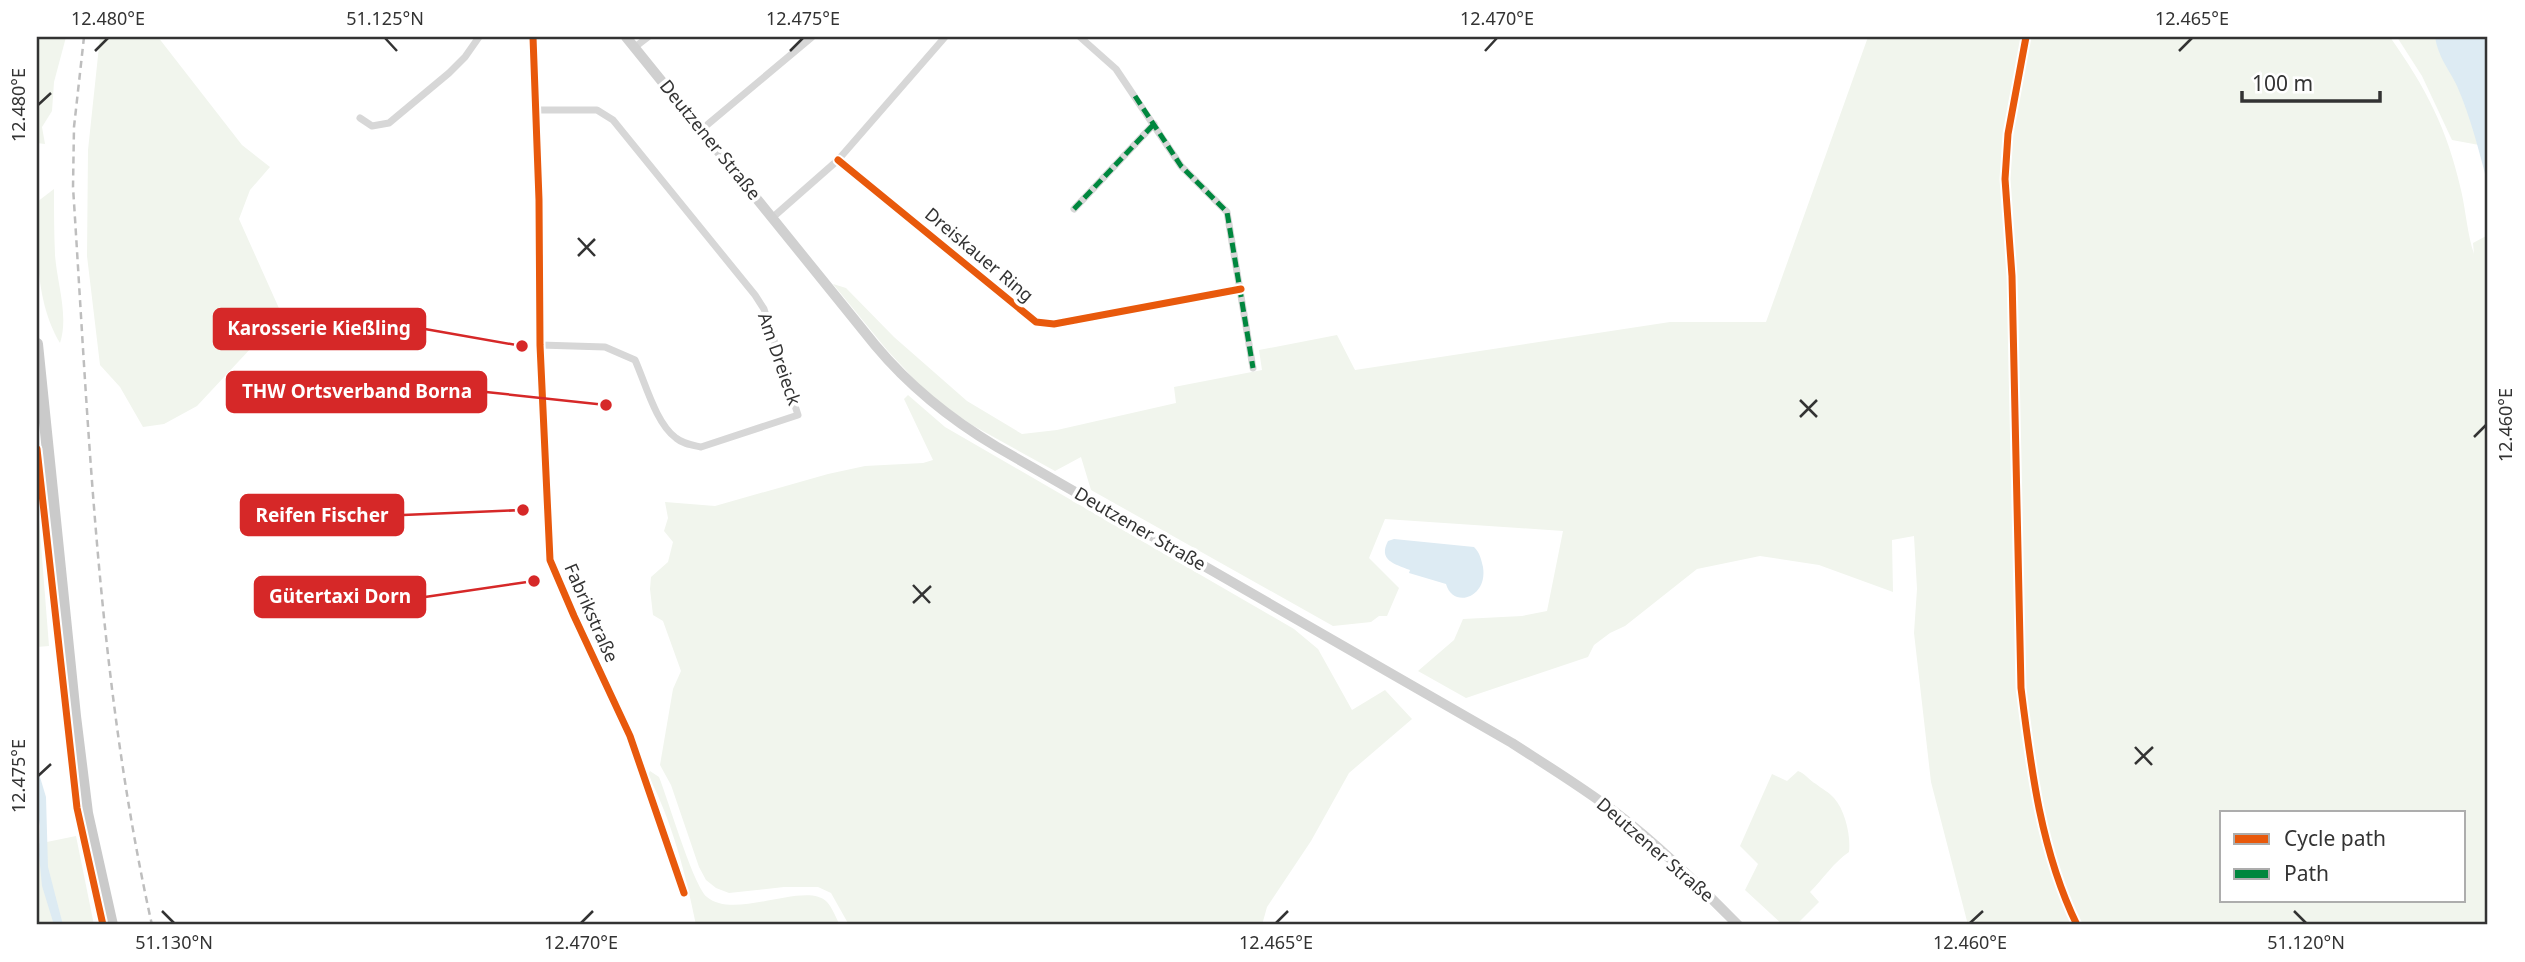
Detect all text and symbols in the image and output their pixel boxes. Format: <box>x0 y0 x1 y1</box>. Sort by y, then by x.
text: 12.480°E <box>71 6 145 30</box>
text: 51.125°N <box>346 6 424 30</box>
text: 12.475°E <box>766 6 840 30</box>
text: 12.470°E <box>1460 6 1534 30</box>
text: 12.465°E <box>2155 6 2229 30</box>
scale bar <box>2242 60 2380 104</box>
text: 12.480°E <box>6 68 30 142</box>
text: 100 m <box>2252 69 2313 97</box>
street label: Deutzener Straße <box>655 74 767 204</box>
street label: Dreiskauer Ring <box>920 202 1039 307</box>
callout: Karosserie Kießling <box>214 309 425 349</box>
street label: Am Dreieck <box>753 309 807 409</box>
text: Karosserie Kießling <box>227 315 411 341</box>
callout: THW Ortsverband Borna <box>227 372 486 412</box>
text: THW Ortsverband Borna <box>242 378 472 404</box>
text: 12.460°E <box>2493 388 2517 462</box>
street label: Deutzener Straße <box>1070 481 1211 576</box>
callout: Reifen Fischer <box>241 495 403 535</box>
text: Reifen Fischer <box>255 502 389 528</box>
street label: Fabrikstraße <box>559 559 624 666</box>
callout: Gütertaxi Dorn <box>255 577 425 617</box>
text: Gütertaxi Dorn <box>269 583 411 609</box>
text: 12.475°E <box>6 739 30 813</box>
street label: Deutzener Straße <box>1592 792 1719 907</box>
legend <box>2220 811 2466 902</box>
text: Cycle path <box>2284 824 2386 852</box>
text: Path <box>2284 859 2329 887</box>
text: 51.130°N <box>135 930 213 954</box>
text: 12.470°E <box>544 930 618 954</box>
text: 12.465°E <box>1239 930 1313 954</box>
text: 12.460°E <box>1933 930 2007 954</box>
text: 51.120°N <box>2267 930 2345 954</box>

